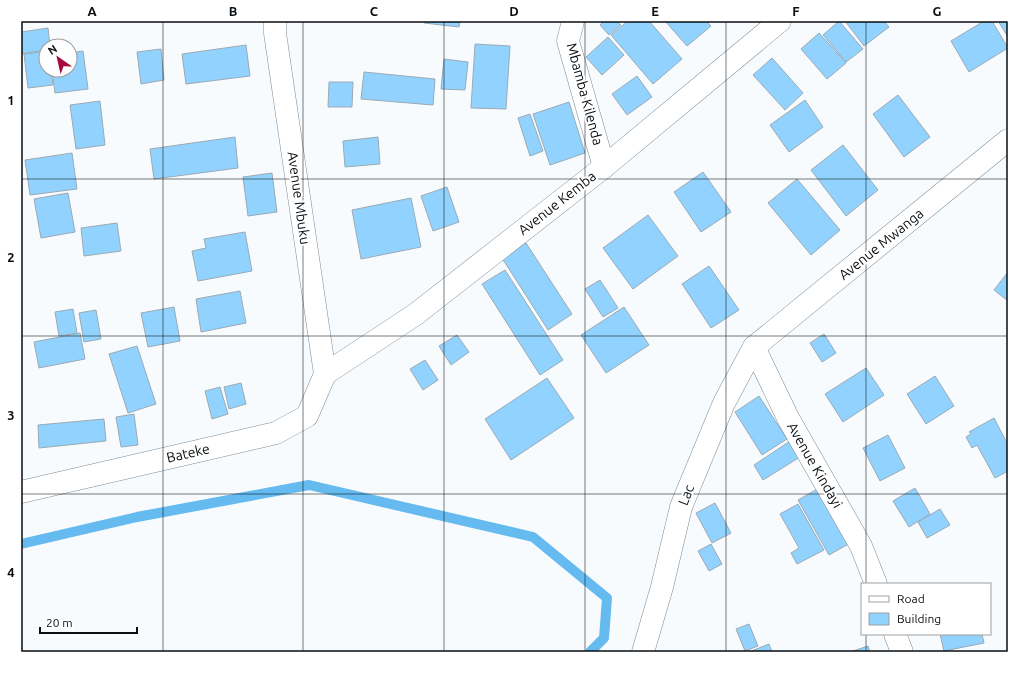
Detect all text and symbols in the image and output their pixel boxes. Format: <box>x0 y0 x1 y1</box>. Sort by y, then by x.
text: A <box>87 4 97 18</box>
text: B <box>229 4 238 18</box>
text: C <box>370 4 379 18</box>
text: D <box>509 4 519 18</box>
text: E <box>651 4 659 18</box>
text: F <box>792 4 800 18</box>
text: G <box>933 4 942 18</box>
north arrow <box>38 38 78 78</box>
street label: Mbamba Kilenda <box>564 41 606 147</box>
text: N <box>46 42 59 57</box>
text: 1 <box>7 93 15 107</box>
street label: Avenue Mbuku <box>285 150 313 246</box>
street label: Avenue Kemba <box>515 168 599 238</box>
street label: Avenue Mwanga <box>836 205 926 283</box>
text: 2 <box>7 250 15 264</box>
text: 3 <box>7 408 15 422</box>
street label: Avenue Kindayi <box>784 419 846 511</box>
street label: Bateke <box>165 440 211 466</box>
street label: Lac <box>675 482 697 508</box>
text: 4 <box>7 565 15 579</box>
legend <box>861 583 991 635</box>
text: Road <box>897 592 925 605</box>
scale bar <box>40 609 137 635</box>
text: Building <box>897 612 941 625</box>
text: 20 m <box>46 616 73 629</box>

